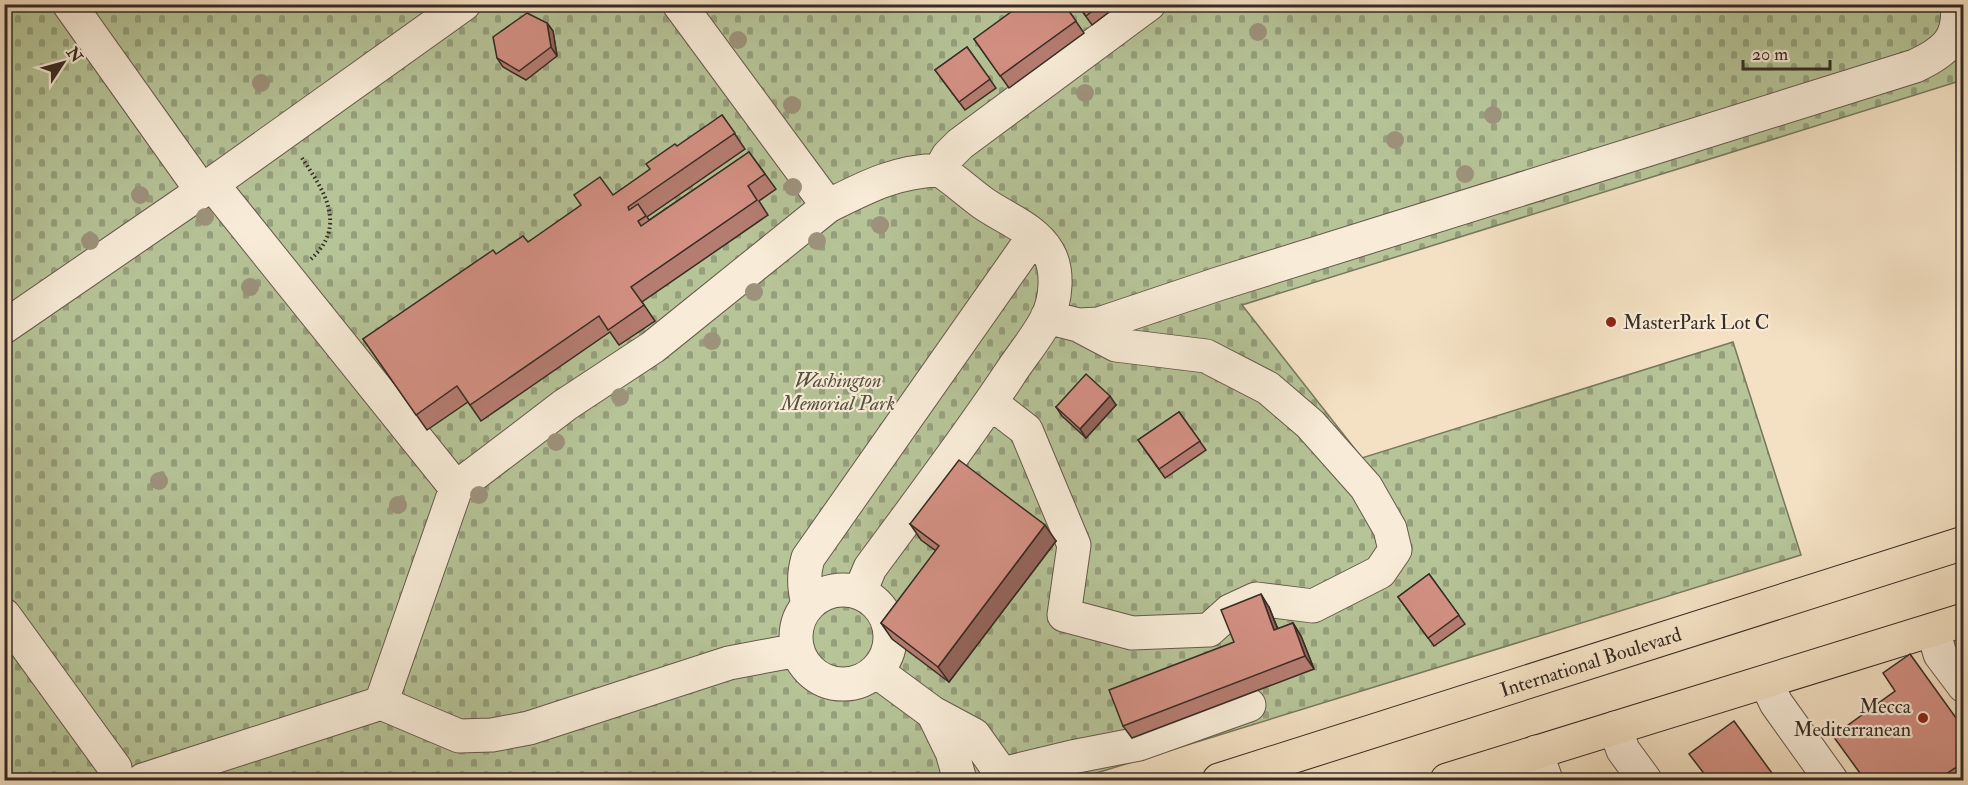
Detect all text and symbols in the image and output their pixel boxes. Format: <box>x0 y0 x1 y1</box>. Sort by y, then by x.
north arrow <box>33 33 93 93</box>
scale bar <box>1743 33 1830 71</box>
text: N <box>61 42 87 67</box>
text: 20 m <box>1752 43 1788 66</box>
place label: MasterPark Lot C <box>1623 310 1770 335</box>
marker: MasterPark Lot C <box>1604 315 1618 329</box>
park label: Washington Memorial Park <box>780 368 895 416</box>
street label: International Boulevard <box>1497 621 1685 702</box>
place label: Mecca Mediterranean <box>1793 694 1912 742</box>
marker: Mecca Mediterranean <box>1916 711 1930 725</box>

